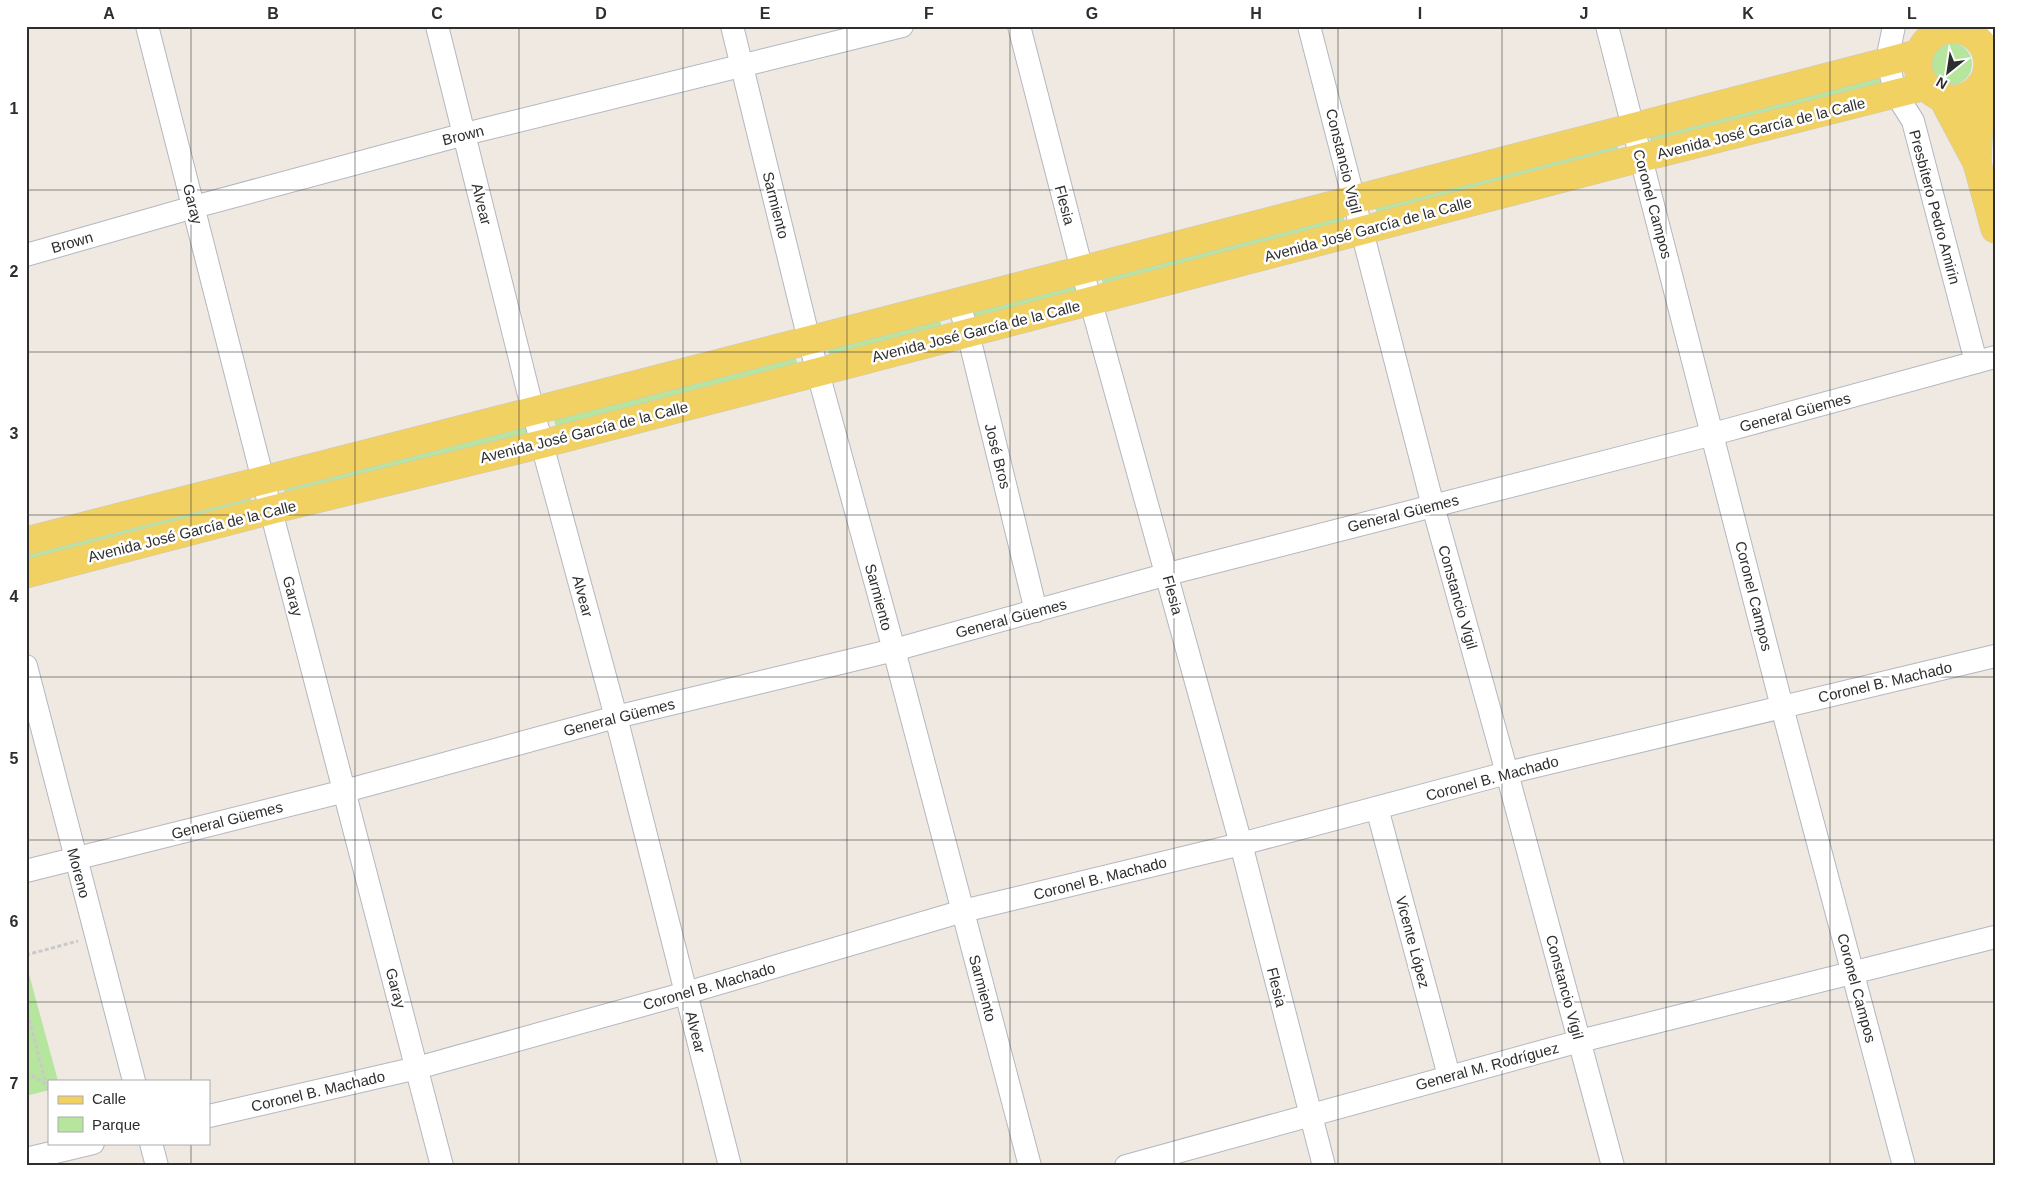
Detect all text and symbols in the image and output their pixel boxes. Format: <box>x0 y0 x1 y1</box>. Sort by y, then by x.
text: A <box>103 5 115 22</box>
text: B <box>267 5 279 22</box>
text: C <box>431 5 443 22</box>
text: D <box>595 5 607 22</box>
text: E <box>760 5 771 22</box>
text: F <box>924 5 934 22</box>
text: G <box>1086 5 1098 22</box>
text: H <box>1250 5 1262 22</box>
text: I <box>1418 5 1422 22</box>
text: J <box>1580 5 1588 22</box>
text: K <box>1742 5 1754 22</box>
text: L <box>1907 5 1917 22</box>
north arrow <box>1924 48 1974 98</box>
text: N <box>1933 74 1950 93</box>
street label: Avenida José García de la Calle <box>1655 94 1867 162</box>
text: 1 <box>10 100 19 117</box>
street label: Constancio Vigil <box>1323 107 1365 215</box>
street label: Brown <box>440 122 486 148</box>
street label: Presbítero Pedro Amirin <box>1906 128 1964 286</box>
street label: Coronel Campos <box>1630 147 1676 261</box>
street label: Sarmiento <box>759 170 793 240</box>
street label: Alvear <box>469 181 495 227</box>
street label: Garay <box>180 182 206 226</box>
street label: Flesia <box>1052 183 1079 227</box>
street label: Avenida José García de la Calle <box>1262 193 1474 265</box>
street label: Brown <box>49 228 95 256</box>
text: 2 <box>10 263 19 280</box>
street label: Avenida José García de la Calle <box>870 297 1082 365</box>
street label: General Güemes <box>1738 389 1852 435</box>
street label: Avenida José García de la Calle <box>478 398 690 466</box>
street label: José Bros <box>982 422 1014 490</box>
text: 3 <box>10 425 19 442</box>
street label: General Güemes <box>1346 491 1460 535</box>
street label: Avenida José García de la Calle <box>86 497 298 565</box>
street label: Coronel Campos <box>1732 539 1776 653</box>
street label: Constancio Vigil <box>1435 543 1481 651</box>
street label: Sarmiento <box>862 562 896 632</box>
street label: Alvear <box>569 573 597 619</box>
street label: Flesia <box>1160 573 1187 617</box>
street label: Garay <box>280 574 307 618</box>
text: 4 <box>10 588 19 605</box>
street label: General Güemes <box>954 595 1068 641</box>
street label: Coronel B. Machado <box>1816 658 1954 706</box>
street label: General Güemes <box>562 695 676 739</box>
text: 5 <box>10 750 19 767</box>
street label: Coronel B. Machado <box>1424 752 1560 804</box>
street label: General Güemes <box>170 798 284 842</box>
street label: Moreno <box>64 846 94 900</box>
street label: Coronel B. Machado <box>1032 853 1168 903</box>
street label: Vicente López <box>1393 894 1433 990</box>
text: 6 <box>10 913 19 930</box>
street label: Coronel Campos <box>1834 931 1880 1045</box>
street label: Constancio Vigil <box>1543 933 1587 1041</box>
street label: Sarmiento <box>966 953 1000 1023</box>
street label: Coronel B. Machado <box>641 959 777 1013</box>
street label: Garay <box>383 966 410 1010</box>
street label: Flesia <box>1264 966 1290 1009</box>
street label: Alvear <box>683 1009 709 1055</box>
street label: General M. Rodríguez <box>1414 1039 1560 1093</box>
street label: Coronel B. Machado <box>249 1067 387 1115</box>
text: 7 <box>10 1075 19 1092</box>
legend <box>48 1080 210 1144</box>
text: Calle <box>92 1090 126 1107</box>
text: Parque <box>92 1116 140 1133</box>

